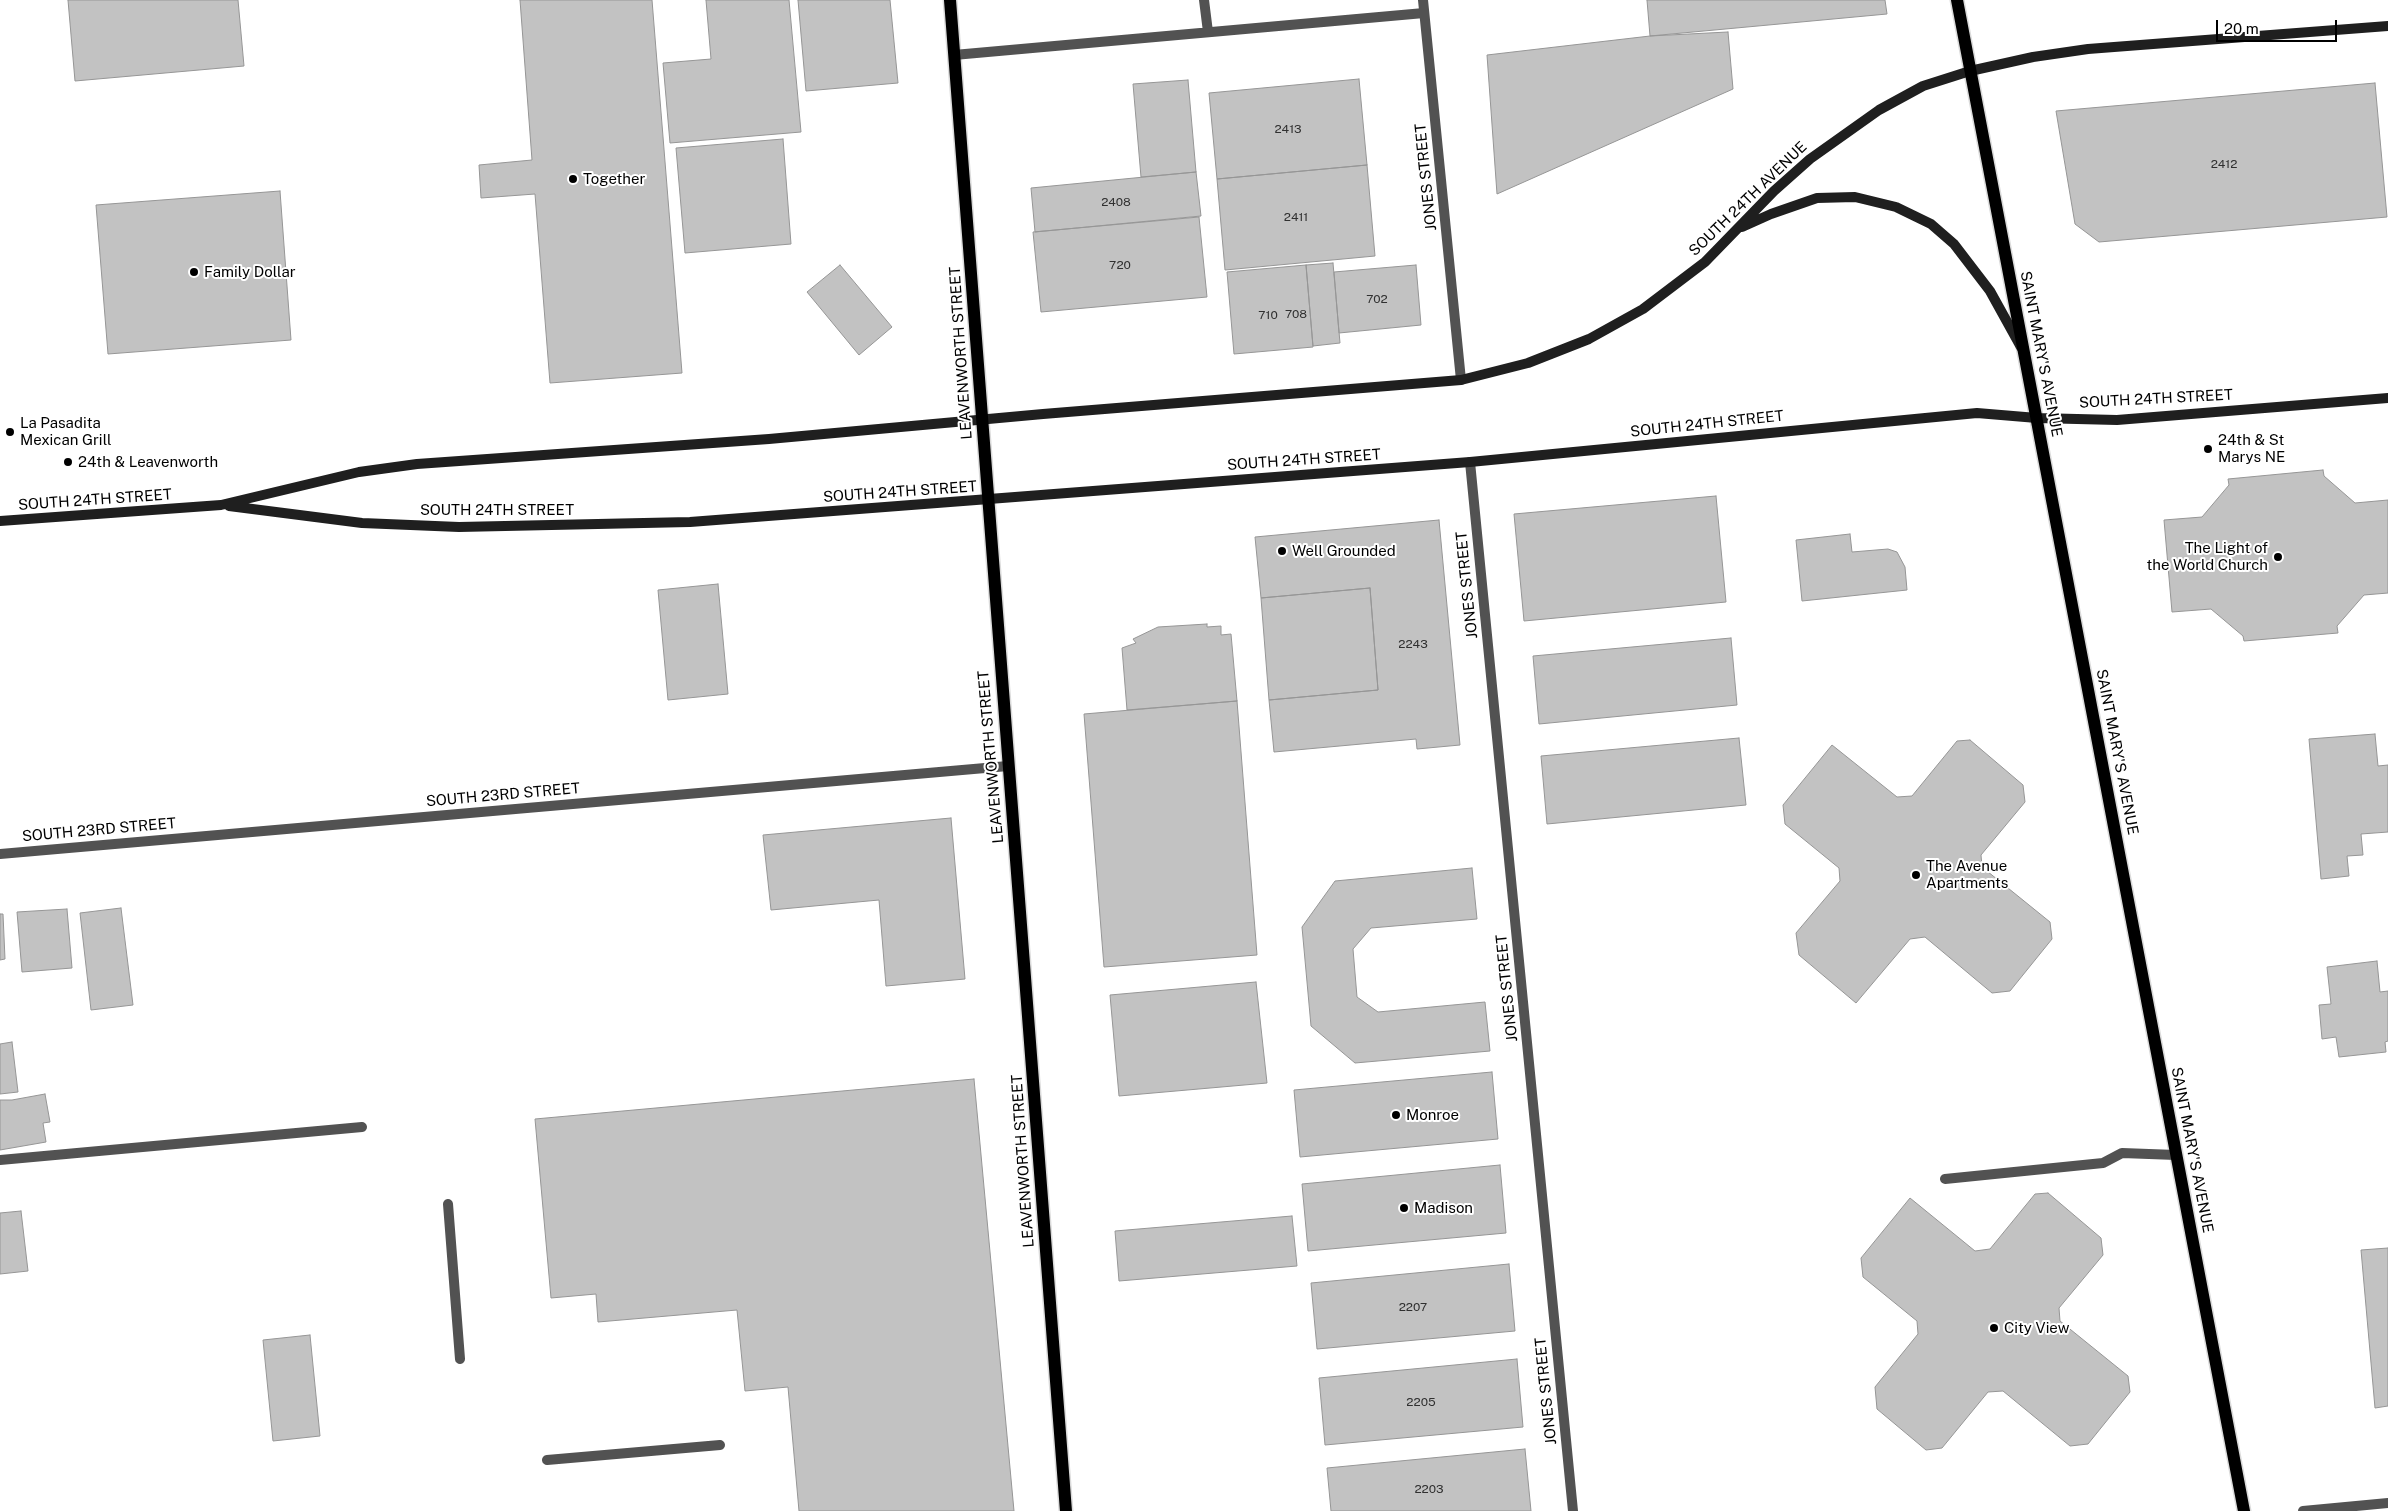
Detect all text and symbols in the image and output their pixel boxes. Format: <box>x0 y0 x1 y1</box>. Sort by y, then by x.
scale bar <box>2218 10 2339 42</box>
text: 20 m <box>2224 20 2259 37</box>
house number: 2413 <box>1274 122 1302 136</box>
street label: JONES STREET <box>1411 122 1441 232</box>
street label: SOUTH 24TH AVENUE <box>1685 138 1811 260</box>
house number: 2412 <box>2211 157 2237 171</box>
place label: Together <box>583 170 645 188</box>
marker: Together <box>567 173 579 185</box>
house number: 2408 <box>1101 195 1131 209</box>
house number: 2411 <box>1284 210 1308 224</box>
house number: 720 <box>1109 258 1131 272</box>
place label: Family Dollar <box>204 263 296 281</box>
marker: Family Dollar <box>188 266 200 278</box>
street label: LEAVENWORTH STREET <box>946 266 976 440</box>
street label: SAINT MARY'S AVENUE <box>2016 270 2066 438</box>
house number: 702 <box>1366 292 1388 306</box>
house number: 708 <box>1285 307 1307 321</box>
house number: 710 <box>1258 308 1278 322</box>
street label: SOUTH 24TH STREET <box>2079 386 2233 412</box>
street label: SOUTH 24TH STREET <box>1629 407 1785 441</box>
place label: La Pasadita Mexican Grill <box>20 414 112 449</box>
marker: La Pasadita Mexican Grill <box>4 426 16 438</box>
place label: 24th & St Marys NE <box>2218 431 2285 466</box>
marker: 24th & St Marys NE <box>2202 443 2214 455</box>
street label: SOUTH 24TH STREET <box>1227 446 1381 474</box>
place label: 24th & Leavenworth <box>78 453 218 471</box>
marker: 24th & Leavenworth <box>62 456 74 468</box>
street label: SOUTH 24TH STREET <box>823 478 977 506</box>
street label: SOUTH 24TH STREET <box>18 486 172 514</box>
street label: SOUTH 24TH STREET <box>420 501 574 519</box>
street label: JONES STREET <box>1452 530 1482 640</box>
place label: The Light of the World Church <box>2146 539 2268 574</box>
place label: Well Grounded <box>1292 542 1396 560</box>
marker: Well Grounded <box>1276 545 1288 557</box>
marker: The Light of the World Church <box>2272 551 2284 563</box>
house number: 2243 <box>1398 637 1428 651</box>
street label: SAINT MARY'S AVENUE <box>2092 668 2142 836</box>
street label: LEAVENWORTH STREET <box>974 670 1008 844</box>
street label: SOUTH 23RD STREET <box>425 779 581 811</box>
street label: SOUTH 23RD STREET <box>21 814 177 846</box>
place label: The Avenue Apartments <box>1926 857 2008 892</box>
marker: The Avenue Apartments <box>1910 869 1922 881</box>
street label: JONES STREET <box>1492 933 1522 1043</box>
street label: SAINT MARY'S AVENUE <box>2167 1066 2217 1234</box>
street label: LEAVENWORTH STREET <box>1008 1074 1038 1248</box>
place label: Monroe <box>1406 1106 1459 1124</box>
marker: Monroe <box>1390 1109 1402 1121</box>
place label: Madison <box>1414 1199 1473 1217</box>
marker: Madison <box>1398 1202 1410 1214</box>
house number: 2207 <box>1399 1300 1427 1314</box>
place label: City View <box>2004 1319 2069 1337</box>
marker: City View <box>1988 1322 2000 1334</box>
street label: JONES STREET <box>1531 1336 1561 1446</box>
house number: 2205 <box>1406 1395 1436 1409</box>
house number: 2203 <box>1414 1482 1444 1496</box>

